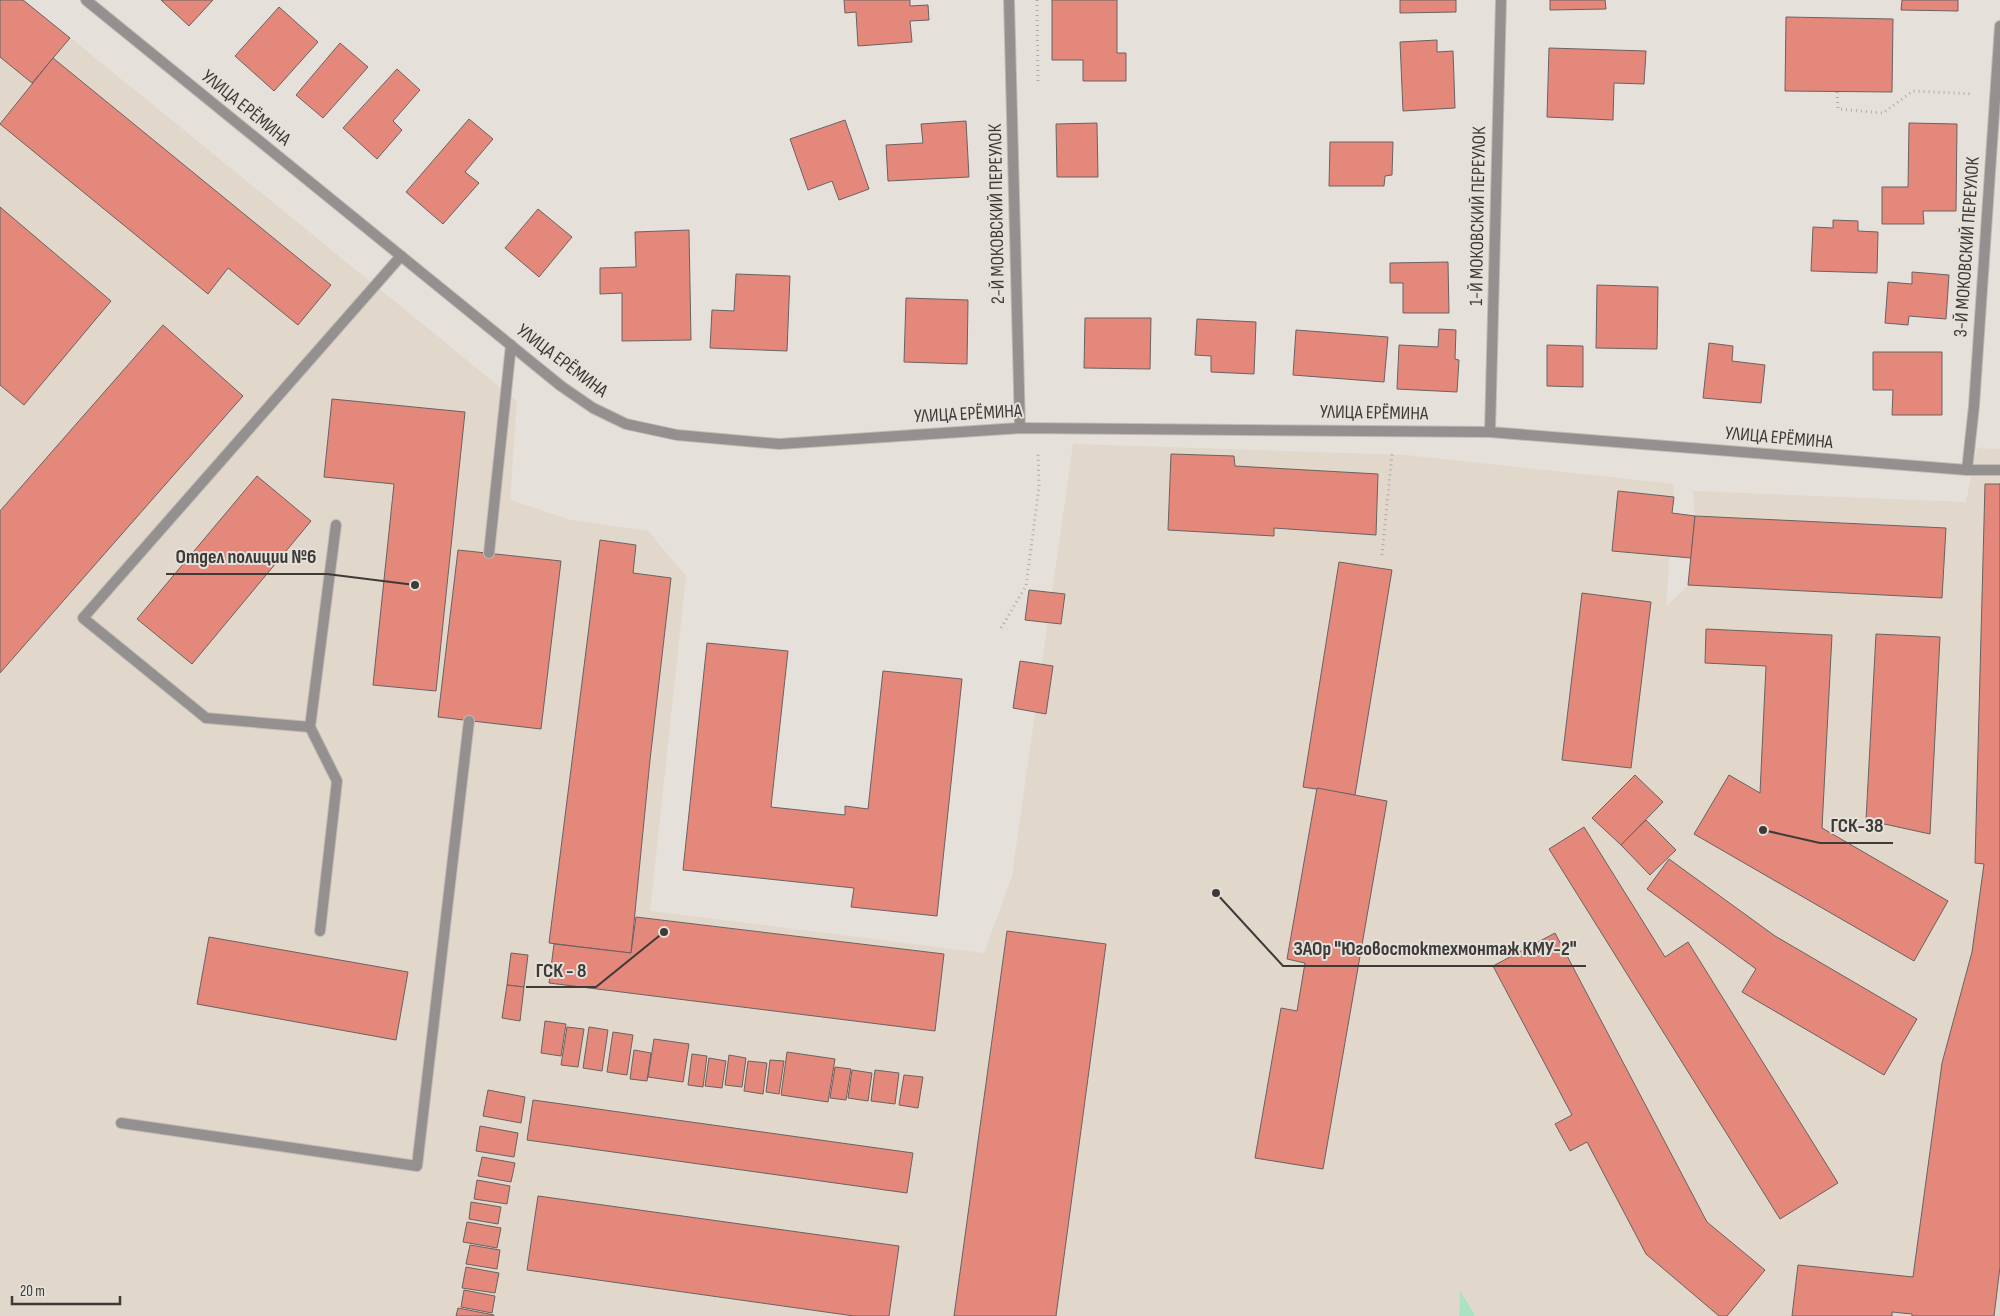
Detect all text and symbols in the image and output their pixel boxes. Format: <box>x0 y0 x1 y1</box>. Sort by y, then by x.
street label: УЛИЦА ЕРЁМИНА <box>197 65 296 152</box>
street label: 2-Й МОКОВСКИЙ ПЕРЕУЛОК <box>984 123 1010 304</box>
street label: 1-Й МОКОВСКИЙ ПЕРЕУЛОК <box>1465 126 1491 306</box>
street label: 3-Й МОКОВСКИЙ ПЕРЕУЛОК <box>1949 156 1985 338</box>
street label: УЛИЦА ЕРЁМИНА <box>512 319 613 403</box>
street label: УЛИЦА ЕРЁМИНА <box>913 400 1024 428</box>
street label: УЛИЦА ЕРЁМИНА <box>1320 401 1429 425</box>
street label: УЛИЦА ЕРЁМИНА <box>1724 422 1835 454</box>
callout: Отдел полиции №6 <box>166 539 327 574</box>
text: Отдел полиции №6 <box>176 545 316 569</box>
callout: ГСК-38 <box>1820 808 1893 843</box>
text: ГСК-38 <box>1831 814 1883 838</box>
callout: ЗАОр "Юговостоктехмонтаж КМУ-2" <box>1283 931 1586 966</box>
text: ЗАОр "Юговостоктехмонтаж КМУ-2" <box>1293 937 1577 961</box>
callout: ГСК - 8 <box>526 952 596 987</box>
text: ГСК - 8 <box>536 959 586 983</box>
scale bar <box>12 1274 120 1306</box>
text: 20 m <box>20 1282 45 1301</box>

